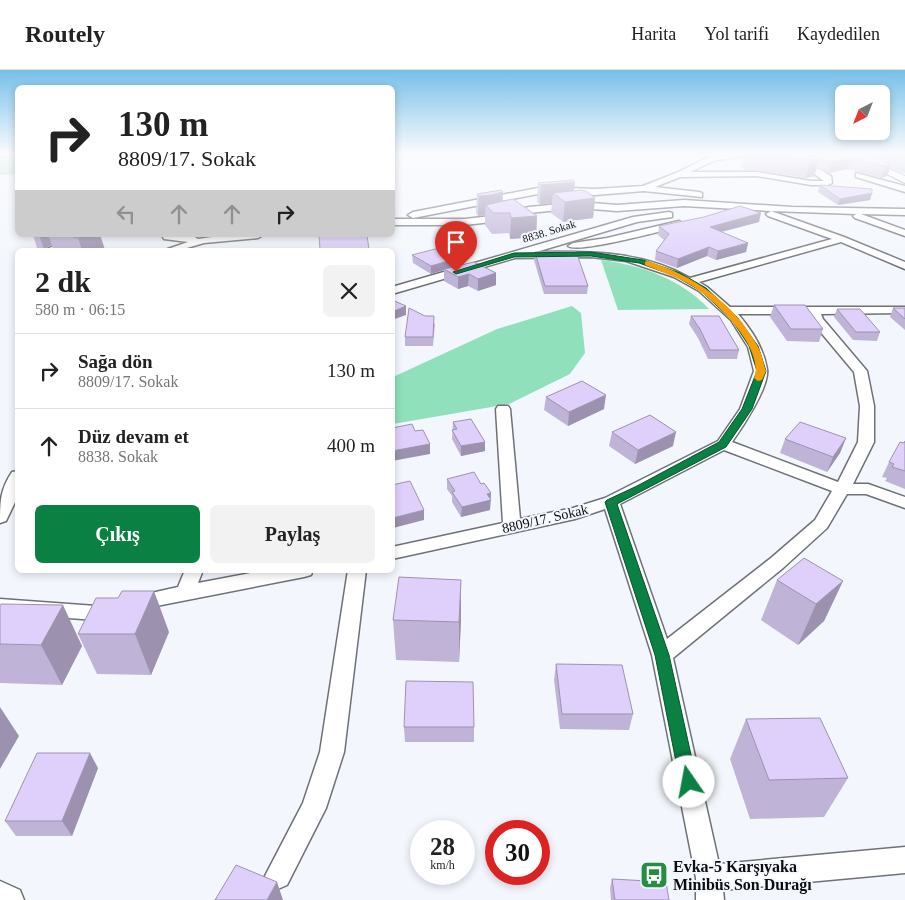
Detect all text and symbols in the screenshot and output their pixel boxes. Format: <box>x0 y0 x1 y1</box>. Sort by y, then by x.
text: Routely <box>25 21 105 47</box>
text: Harita <box>631 24 676 44</box>
text: Yol tarifi <box>704 24 769 44</box>
text: Kaydedilen <box>797 24 880 44</box>
north arrow <box>835 85 890 140</box>
map controls <box>835 85 890 140</box>
icon: right <box>35 105 100 170</box>
text: 130 m <box>118 105 208 144</box>
text: 8809/17. Sokak <box>118 146 256 171</box>
icon: left <box>112 200 140 228</box>
icon: ahead <box>165 200 193 228</box>
icon: ahead <box>218 200 246 228</box>
icon: right <box>271 200 299 228</box>
street label: 8838. Sokak <box>521 217 578 245</box>
pin <box>435 221 477 272</box>
icon: arrive <box>442 228 470 256</box>
text: 2 dk <box>35 265 91 298</box>
button: close <box>323 265 375 317</box>
text: 580 m · 06:15 <box>35 301 125 318</box>
text: Sağa dön <box>78 351 152 372</box>
icon: right <box>35 357 63 385</box>
text: 130 m <box>327 360 375 381</box>
text: 8809/17. Sokak <box>78 373 178 390</box>
text: Düz devam et <box>78 426 189 447</box>
icon: ahead <box>35 432 63 460</box>
text: 400 m <box>327 435 375 456</box>
text: 8838. Sokak <box>78 448 158 465</box>
street label: 8809/17. Sokak <box>500 502 590 536</box>
button: Çıkış <box>35 505 200 563</box>
button: Paylaş <box>210 505 375 563</box>
position arrow <box>662 755 714 807</box>
speed limit sign: 30 <box>485 820 550 885</box>
text: 28 <box>430 833 455 860</box>
text: km/h <box>430 858 455 872</box>
place label: Evka-5 Karşıyaka Minibüs Son Durağı <box>673 858 812 894</box>
bus stop icon: Evka-5 Karşıyaka Minibüs Son Durağı <box>639 860 669 890</box>

